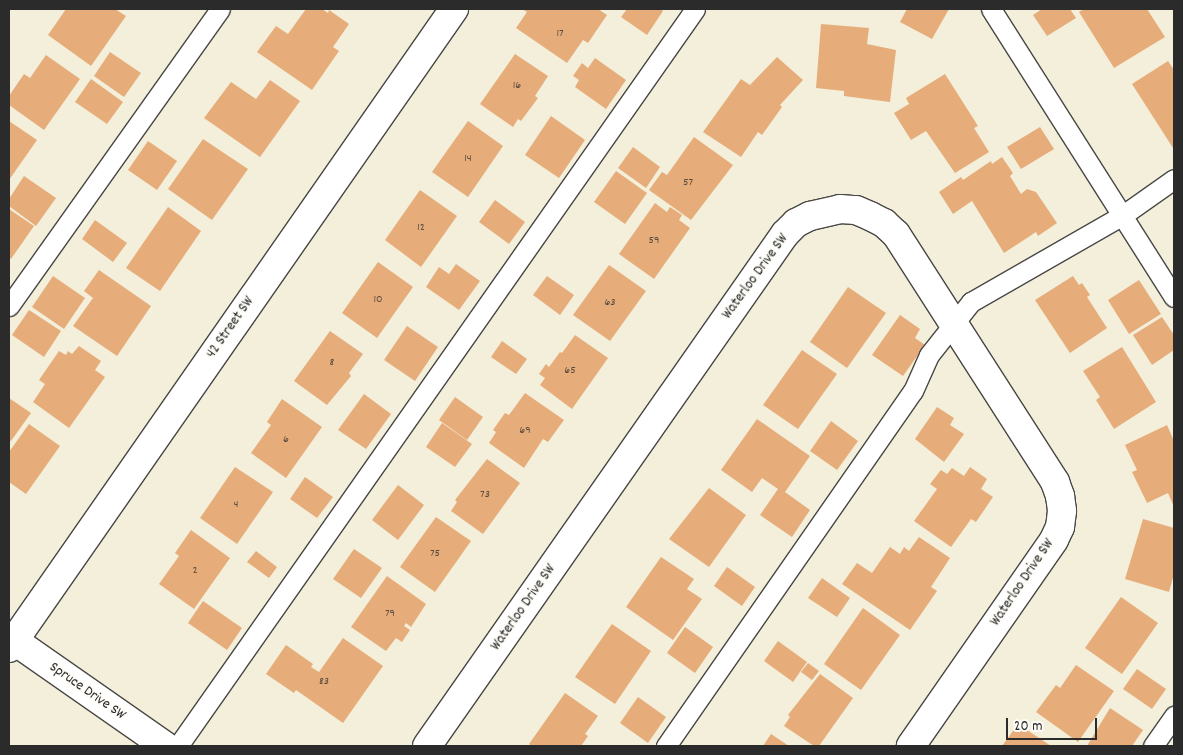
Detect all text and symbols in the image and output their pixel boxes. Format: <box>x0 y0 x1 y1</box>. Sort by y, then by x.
house number: 17 <box>556 27 564 41</box>
house number: 16 <box>513 79 521 93</box>
house number: 14 <box>464 152 472 166</box>
house number: 57 <box>683 176 693 190</box>
house number: 12 <box>417 221 425 235</box>
street label: Waterloo Drive SW <box>719 231 793 323</box>
house number: 59 <box>648 234 660 248</box>
house number: 10 <box>373 293 383 307</box>
street label: 42 Street SW <box>203 294 259 362</box>
house number: 63 <box>604 296 616 310</box>
house number: 8 <box>330 356 334 370</box>
house number: 65 <box>564 364 576 378</box>
house number: 69 <box>519 424 531 438</box>
house number: 6 <box>283 433 289 447</box>
house number: 73 <box>480 488 490 502</box>
house number: 4 <box>234 498 238 512</box>
street label: Waterloo Drive SW <box>987 536 1059 630</box>
house number: 75 <box>430 547 440 561</box>
street label: Waterloo Drive SW <box>488 561 560 655</box>
house number: 2 <box>192 564 198 578</box>
house number: 79 <box>385 607 395 621</box>
street label: Spruce Drive SW <box>45 659 129 725</box>
house number: 83 <box>319 675 329 689</box>
scale bar <box>1008 708 1099 740</box>
text: 20 m <box>1014 716 1042 738</box>

